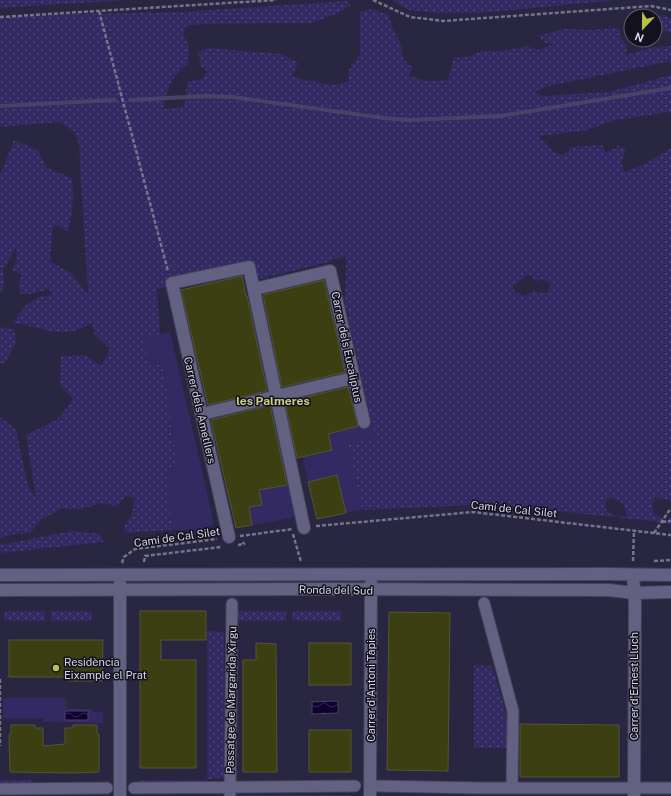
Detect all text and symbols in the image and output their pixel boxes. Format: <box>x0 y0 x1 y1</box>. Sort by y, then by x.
north arrow <box>623 8 663 48</box>
text: N <box>633 30 645 44</box>
street label: Carrer dels Eucaliptus <box>329 290 365 404</box>
street label: Carrer dels Ametllers <box>182 355 218 465</box>
district label: les Palmeres <box>236 394 310 408</box>
street label: Camí de Cal Silet <box>470 498 558 520</box>
street label: Camí de Cal Silet <box>133 525 221 549</box>
street label: Ronda del Sud <box>299 583 373 597</box>
street label: Passatge de Margarida Xirgu <box>224 626 238 774</box>
street label: Carrer d'Antoni Tàpies <box>365 628 377 742</box>
street label: Carrer d'Ernest Lluch <box>628 632 640 740</box>
place label: Residència Eixample el Prat <box>64 656 147 681</box>
marker: Residència Eixample el Prat <box>51 663 61 673</box>

